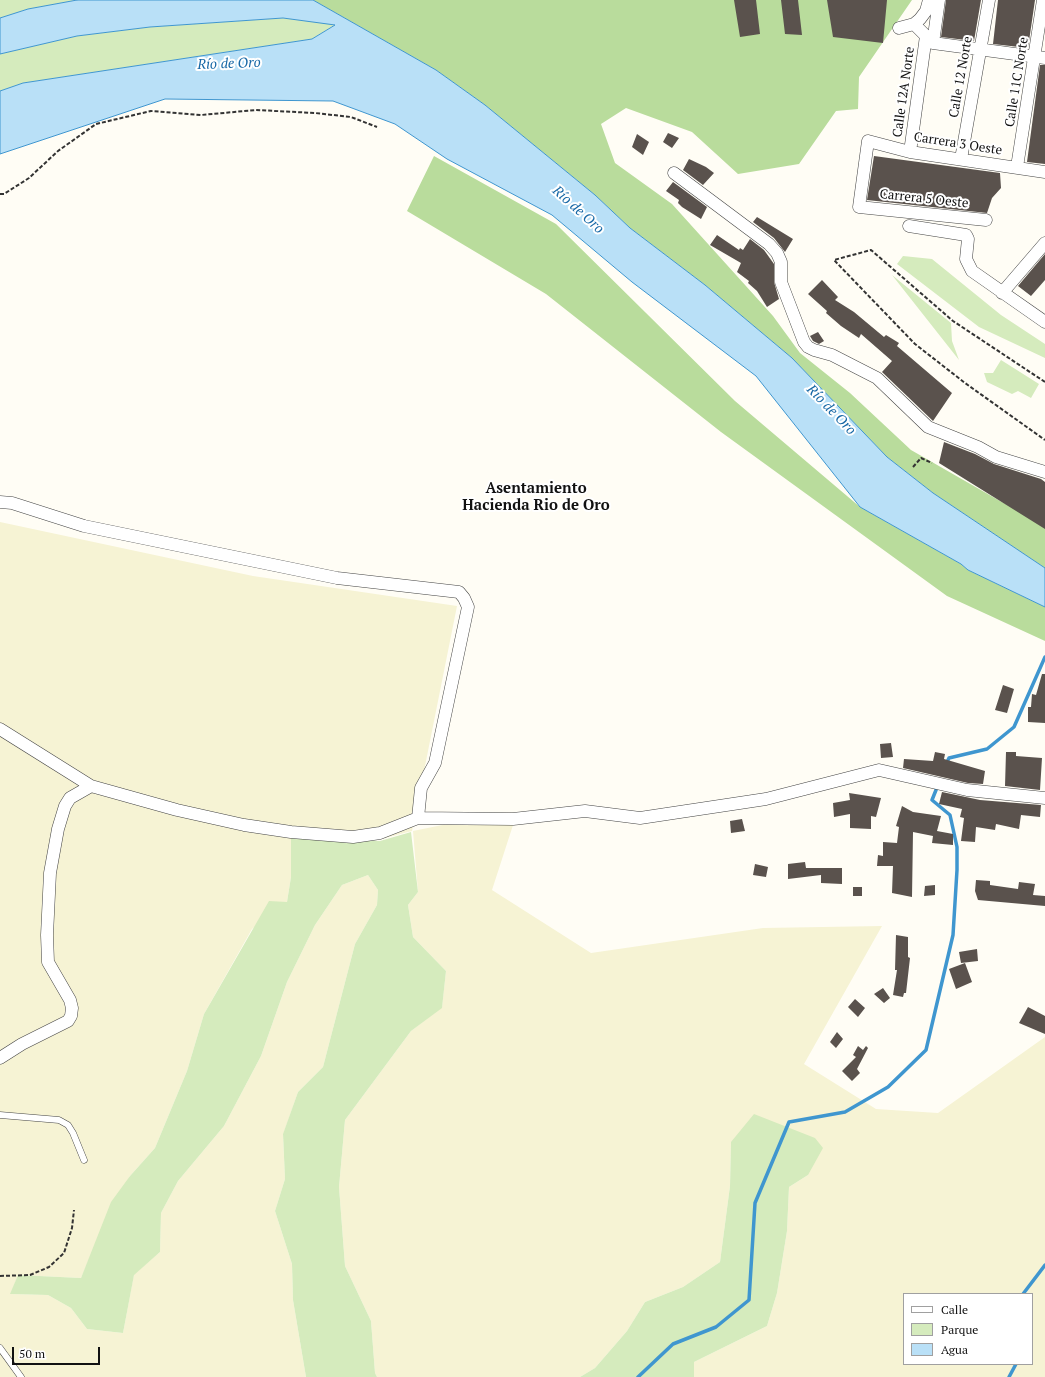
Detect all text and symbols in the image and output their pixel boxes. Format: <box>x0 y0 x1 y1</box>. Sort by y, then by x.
street label: Calle 12 Norte <box>946 35 976 119</box>
street label: Calle 11C Norte <box>1002 36 1032 128</box>
street label: Calle 12A Norte <box>890 46 918 138</box>
water label: Río de Oro <box>197 54 261 74</box>
street label: Carrera 3 Oeste <box>913 129 1003 159</box>
water label: Río de Oro <box>549 183 607 237</box>
street label: Carrera 5 Oeste <box>879 187 969 211</box>
water label: Río de Oro <box>803 381 859 439</box>
district label: Asentamiento Hacienda Rio de Oro <box>462 480 610 515</box>
legend <box>903 1293 1033 1365</box>
text: Calle <box>941 1302 968 1317</box>
text: Parque <box>941 1322 978 1337</box>
scale bar <box>14 1339 102 1365</box>
text: Agua <box>941 1342 968 1357</box>
text: 50 m <box>19 1346 45 1361</box>

